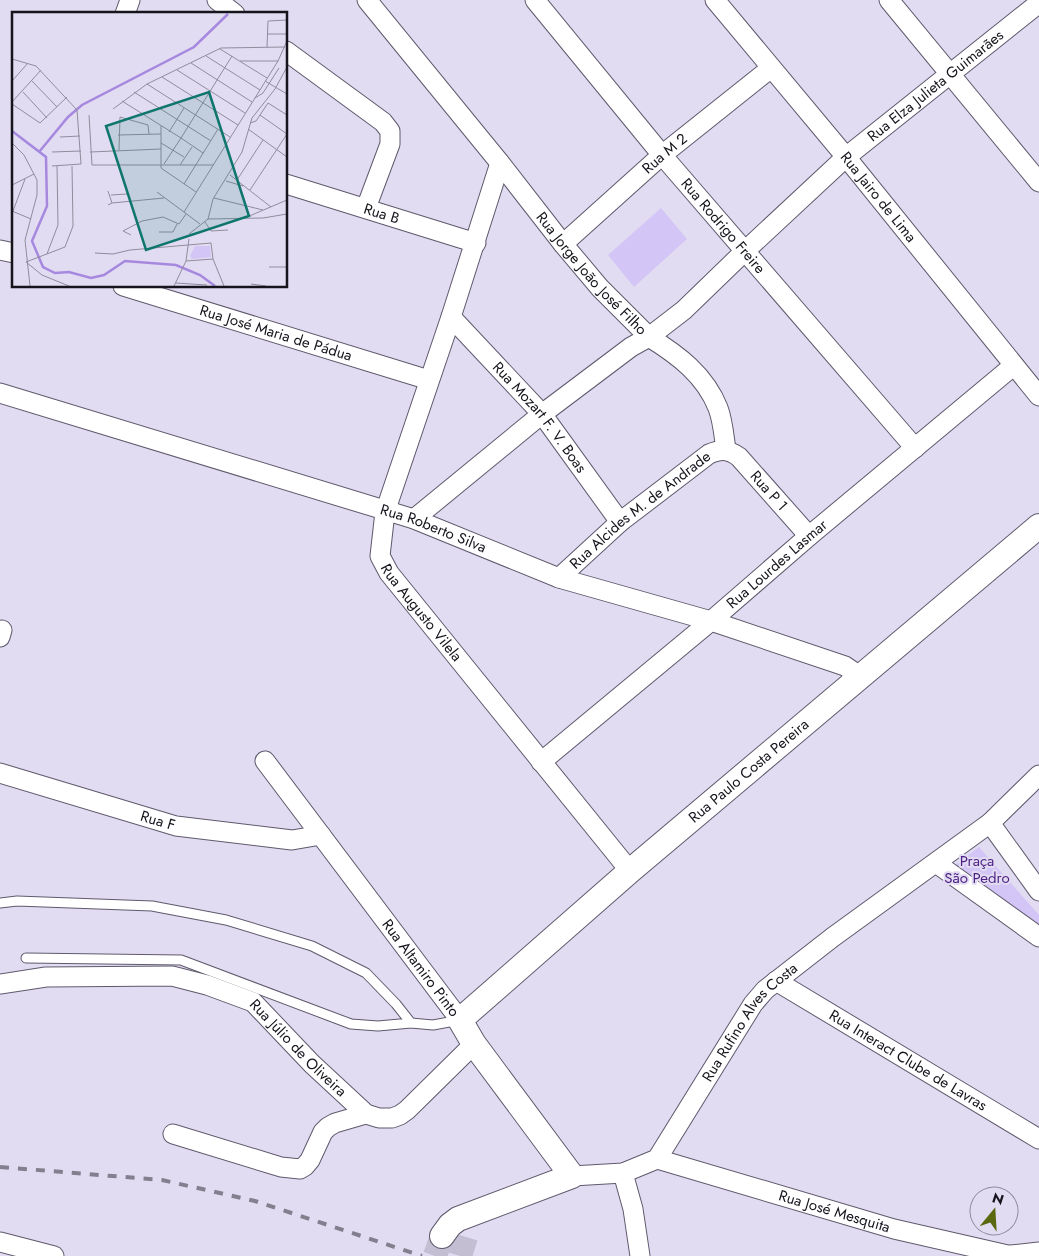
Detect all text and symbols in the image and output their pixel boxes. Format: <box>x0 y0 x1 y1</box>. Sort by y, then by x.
inset map <box>12 12 288 288</box>
street label: Rua Elza Julieta Guimarães <box>862 24 1008 147</box>
street label: Rua M 2 <box>637 128 692 179</box>
street label: Rua Jairo de Lima <box>835 147 922 247</box>
street label: Rua Rodrigo Freire <box>676 173 771 279</box>
street label: Rua B <box>361 198 402 230</box>
street label: Rua Jorge João José Filho <box>531 207 652 340</box>
street label: Rua José Maria de Pádua <box>197 299 355 367</box>
street label: Rua Mozart F. V. Boas <box>487 357 592 477</box>
street label: Rua Alcides M. de Andrade <box>565 445 715 574</box>
street label: Rua P 1 <box>745 466 793 516</box>
street label: Rua Roberto Silva <box>378 498 490 558</box>
street label: Rua Lourdes Lasmar <box>722 514 833 614</box>
street label: Rua Augusto Vilela <box>375 560 467 666</box>
street label: Rua Paulo Costa Pereira <box>684 714 814 828</box>
street label: Rua F <box>138 805 178 836</box>
park label: Praça São Pedro <box>944 850 1010 889</box>
street label: Rua Altamiro Pinto <box>377 914 465 1021</box>
street label: Rua Rufino Alves Costa <box>697 958 802 1086</box>
street label: Rua Júlio de Oliveira <box>245 994 352 1102</box>
street label: Rua Interact Clube de Lavras <box>825 1004 991 1116</box>
street label: Rua José Mesquita <box>776 1185 893 1238</box>
north arrow <box>969 1186 1019 1236</box>
text: N <box>990 1187 1006 1210</box>

